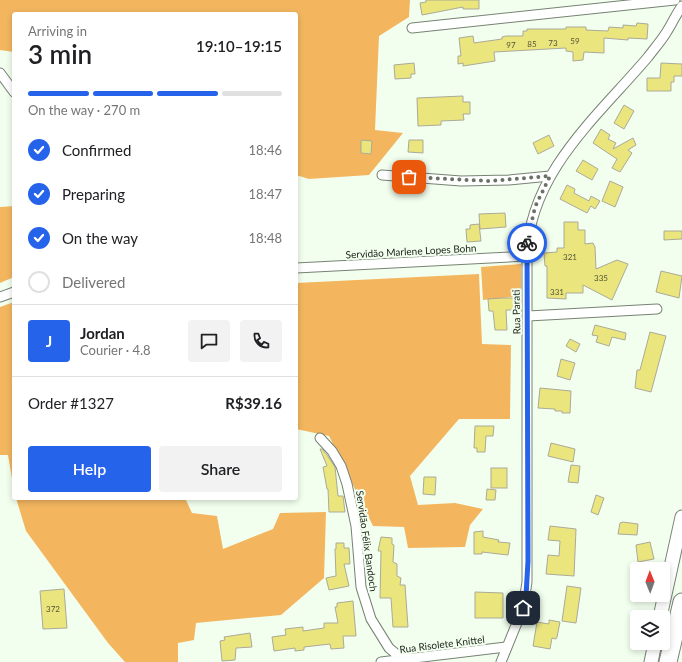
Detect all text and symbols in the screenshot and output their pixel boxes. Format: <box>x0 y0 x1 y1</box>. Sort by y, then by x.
text: Arriving in <box>28 23 87 39</box>
house number: 59 <box>570 36 580 46</box>
text: 19:10–19:15 <box>196 37 282 55</box>
text: 3 min <box>28 38 92 70</box>
house number: 73 <box>548 38 558 48</box>
house number: 85 <box>527 39 537 49</box>
house number: 97 <box>506 40 516 50</box>
text: On the way · 270 m <box>28 102 140 118</box>
icon: check <box>28 139 50 161</box>
text: Confirmed <box>62 141 131 159</box>
text: 18:46 <box>249 142 282 158</box>
pin <box>392 160 426 194</box>
icon: bag <box>398 166 420 188</box>
icon: check <box>28 183 50 205</box>
text: Preparing <box>62 185 125 203</box>
text: 18:47 <box>249 186 282 202</box>
courier <box>507 223 547 263</box>
icon: check <box>28 227 50 249</box>
text: On the way <box>62 229 138 247</box>
text: 18:48 <box>249 230 282 246</box>
icon: bike <box>516 232 538 254</box>
street label: Servidão Marlene Lopes Bohn <box>345 242 477 260</box>
house number: 321 <box>563 252 577 262</box>
text: Delivered <box>62 273 125 291</box>
house number: 335 <box>594 273 608 283</box>
house number: 331 <box>550 287 564 297</box>
street label: Rua Parati <box>510 290 522 334</box>
button: chat <box>188 320 230 362</box>
button: phone <box>240 320 282 362</box>
text: Jordan <box>80 324 125 342</box>
text: J <box>46 332 52 350</box>
text: Courier · 4.8 <box>80 342 151 358</box>
text: Order #1327 <box>28 394 114 412</box>
text: R$39.16 <box>225 394 282 412</box>
button: Help <box>28 446 151 492</box>
button: Share <box>159 446 282 492</box>
street label: Servidão Félix Bandoch <box>354 490 380 592</box>
north arrow <box>630 562 670 602</box>
map controls <box>630 562 670 650</box>
pin <box>506 591 540 625</box>
icon: home <box>512 597 534 619</box>
house number: 372 <box>46 604 60 614</box>
button: layers <box>630 610 670 650</box>
street label: Rua Risolete Knittel <box>399 633 485 655</box>

